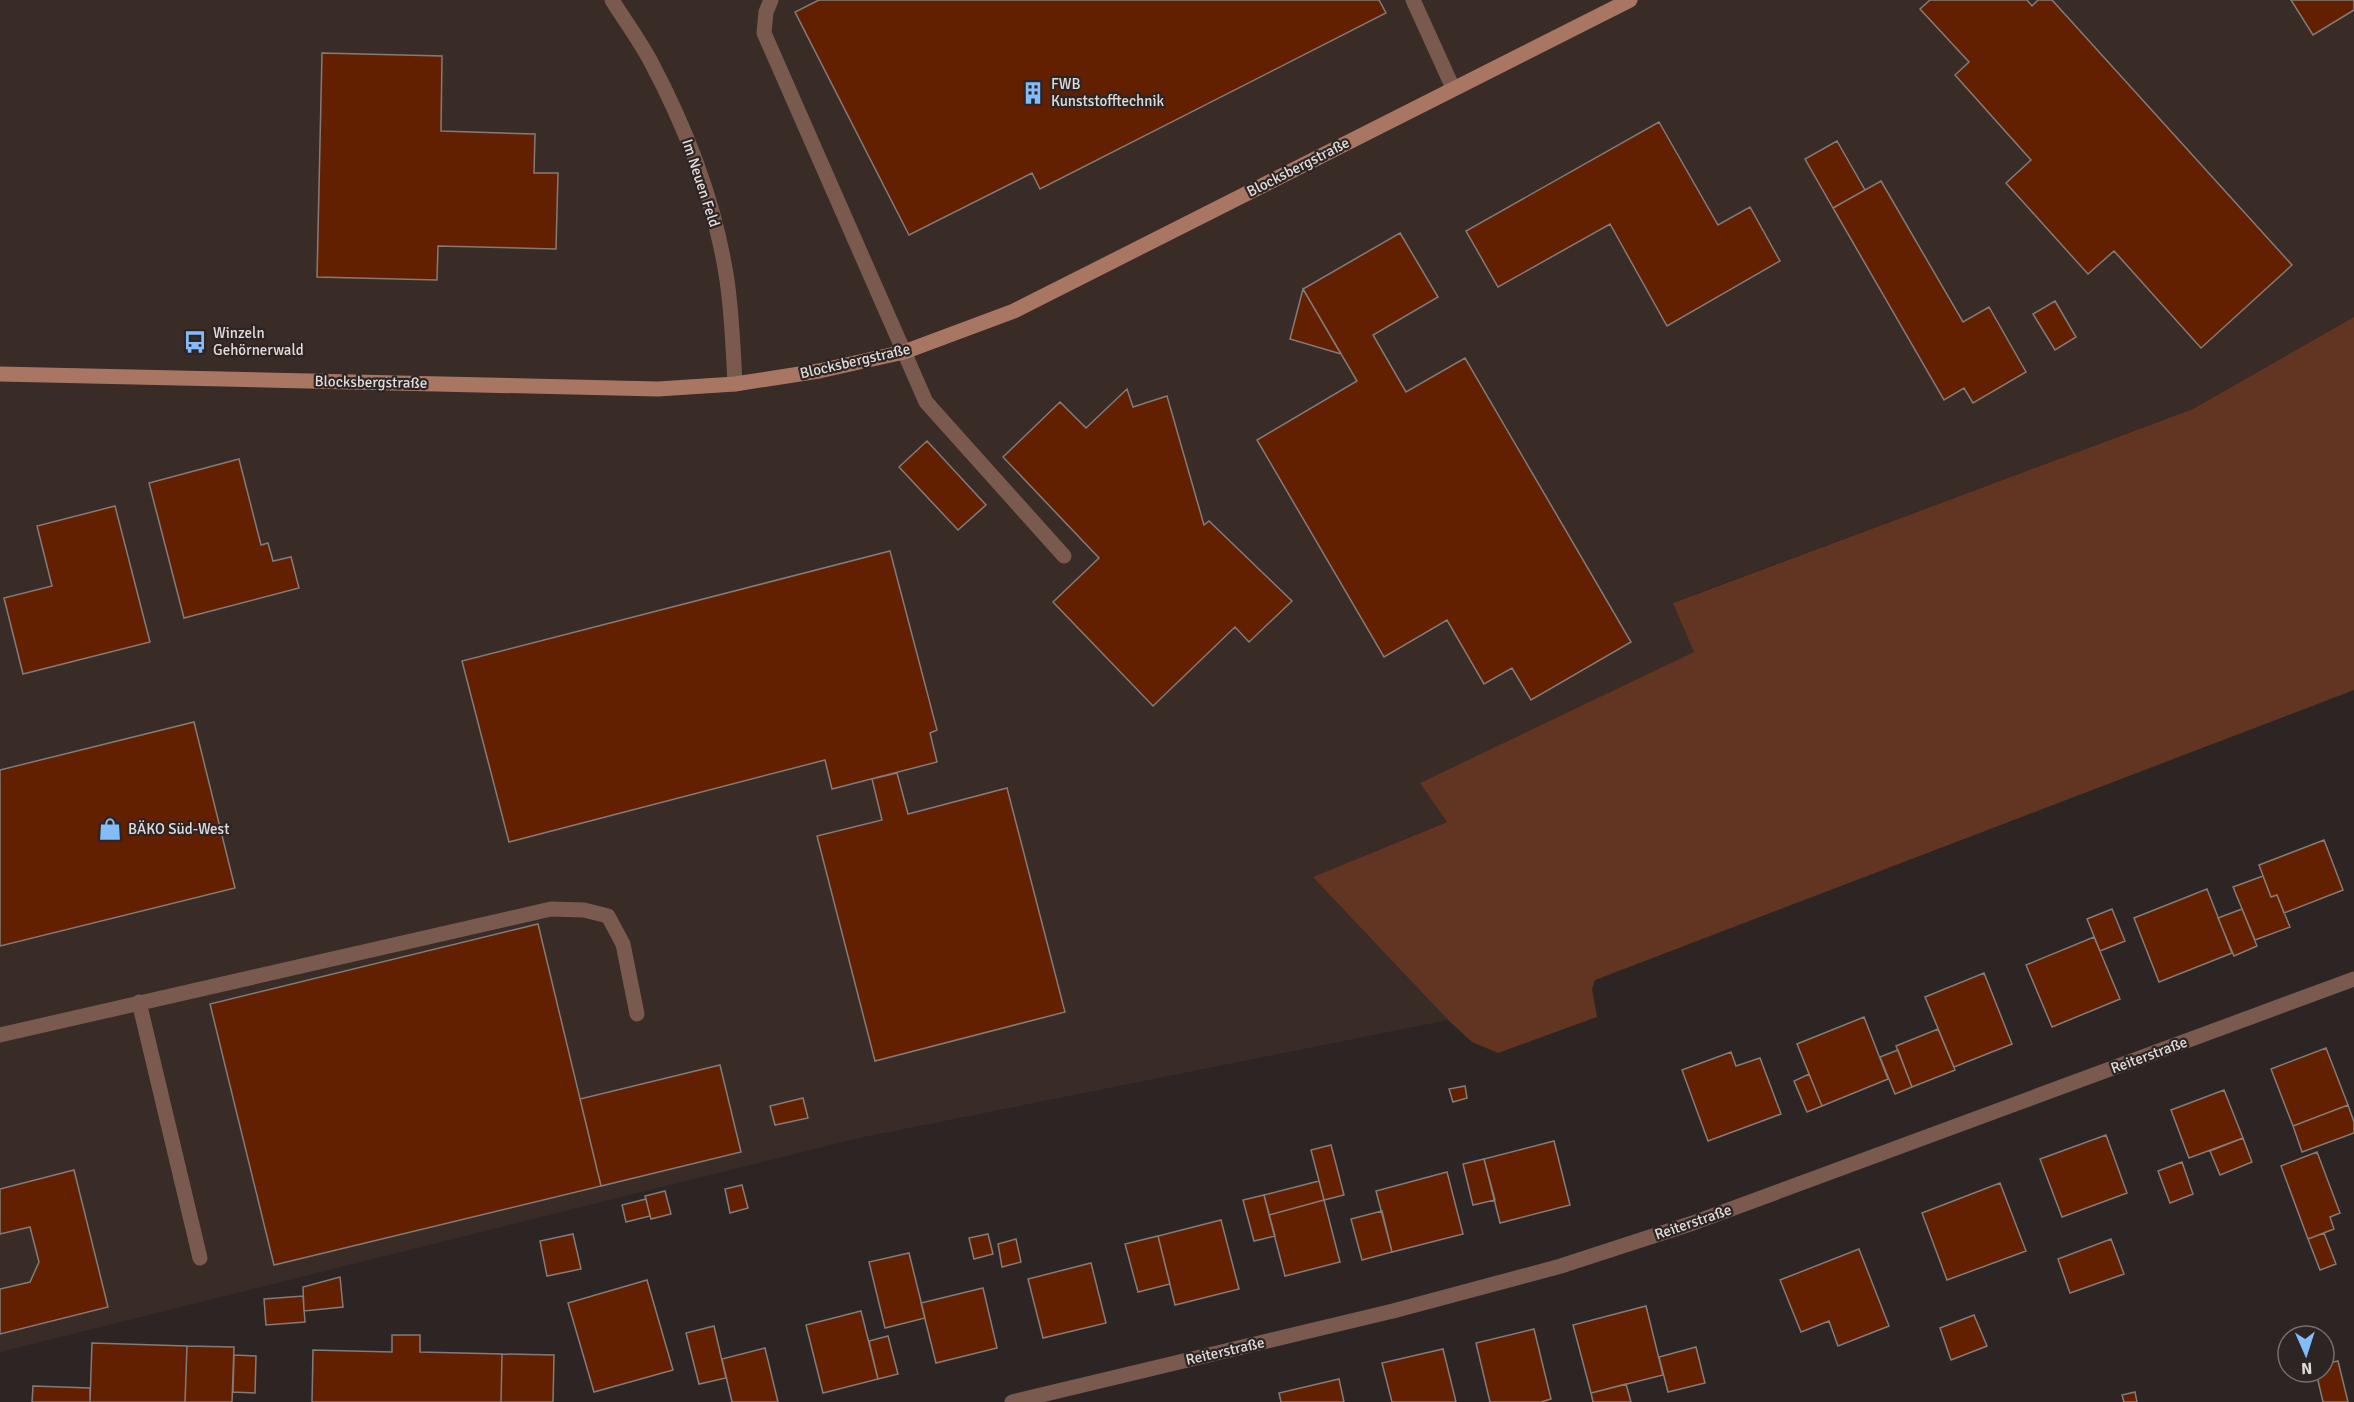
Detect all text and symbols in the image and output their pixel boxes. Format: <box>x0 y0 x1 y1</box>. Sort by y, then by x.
place label: FWB Kunststofftechnik <box>1051 75 1164 110</box>
building icon: FWB Kunststofftechnik <box>1020 80 1046 106</box>
street label: Blocksbergstraße <box>1244 133 1352 201</box>
street label: Im Neuen Feld <box>678 137 724 229</box>
place label: Winzeln Gehörnerwald <box>213 324 304 359</box>
bus stop icon: Winzeln Gehörnerwald <box>182 329 208 355</box>
street label: Blocksbergstraße <box>798 340 912 382</box>
street label: Blocksbergstraße <box>314 372 428 392</box>
shop icon: BÄKO Süd-West <box>97 816 123 842</box>
place label: BÄKO Süd-West <box>128 820 229 838</box>
street label: Reiterstraße <box>2108 1033 2190 1077</box>
street label: Reiterstraße <box>1652 1200 1734 1244</box>
north arrow <box>2276 1324 2336 1384</box>
street label: Reiterstraße <box>1184 1333 1266 1369</box>
text: N <box>2301 1358 2313 1378</box>

